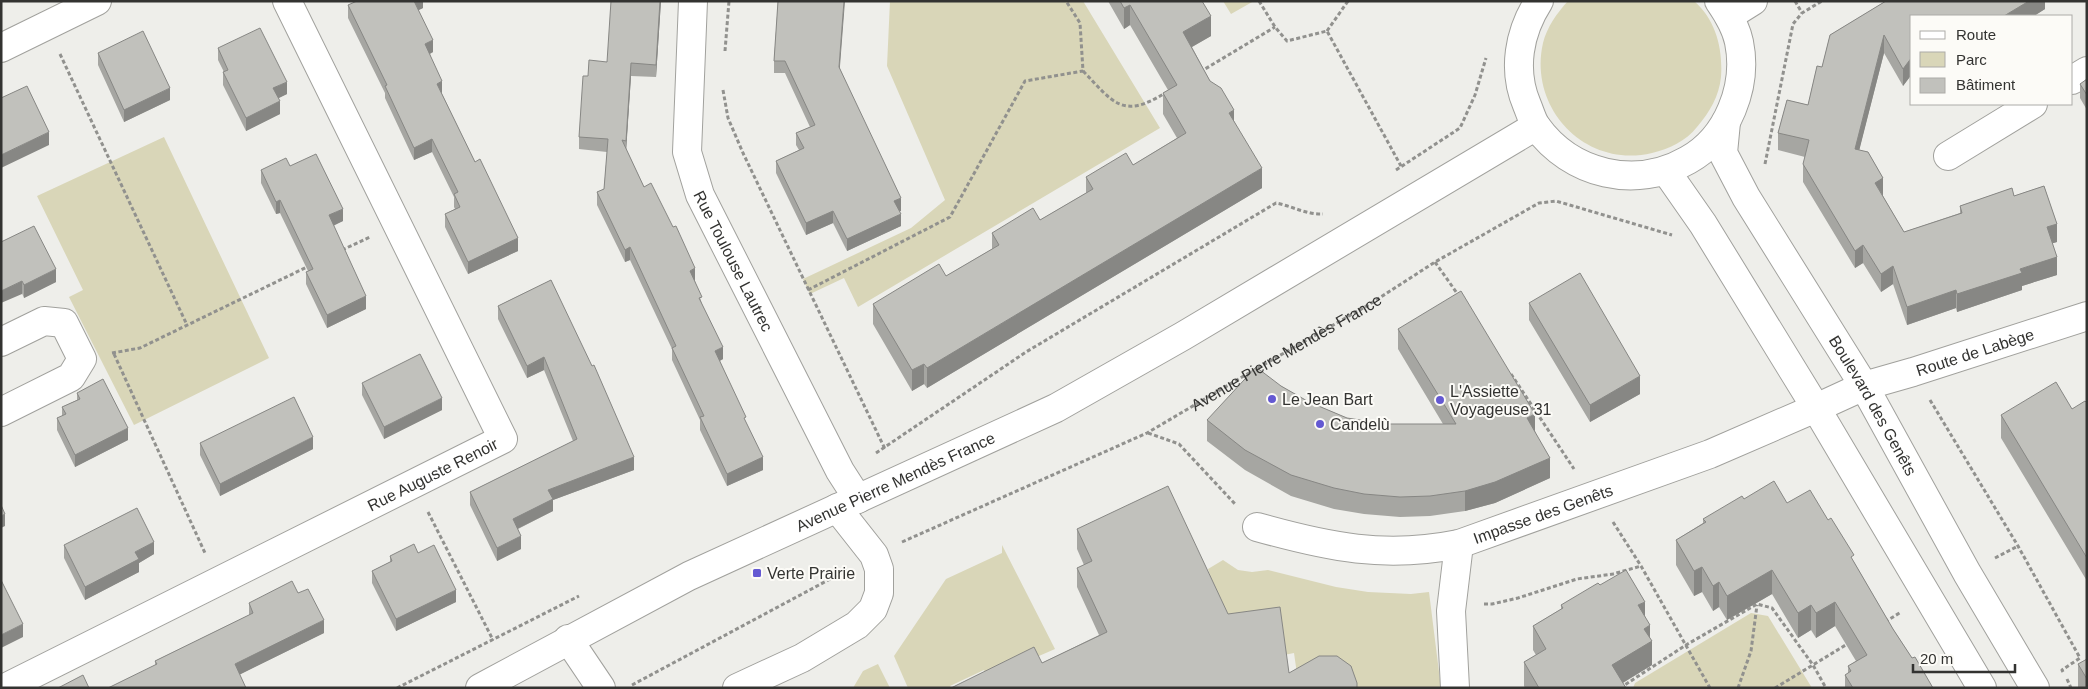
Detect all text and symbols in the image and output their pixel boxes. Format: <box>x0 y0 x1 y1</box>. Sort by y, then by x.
legend <box>1910 15 2073 105</box>
text: Route <box>1956 26 1996 43</box>
text: Parc <box>1956 51 1987 68</box>
text: Bâtiment <box>1956 76 2016 93</box>
street label: Rue Toulouse Lautrec <box>690 188 776 334</box>
street label: Avenue Pierre Mendès France <box>1188 291 1385 414</box>
street label: Route de Labège <box>1914 326 2036 379</box>
street label: Boulevard des Genêts <box>1826 333 1920 478</box>
place label: L'Assiette Voyageuse 31 <box>1450 383 1552 418</box>
place label: Le Jean Bart <box>1282 391 1373 408</box>
marker: Le Jean Bart <box>1266 393 1278 405</box>
marker: L'Assiette Voyageuse 31 <box>1434 394 1446 406</box>
place label: Candelù <box>1330 416 1390 433</box>
marker: Candelù <box>1314 418 1326 430</box>
street label: Avenue Pierre Mendès France <box>793 429 998 535</box>
street label: Rue Auguste Renoir <box>365 435 501 514</box>
street label: Impasse des Genêts <box>1471 482 1615 547</box>
place label: Verte Prairie <box>767 565 855 582</box>
marker: Verte Prairie <box>751 567 763 579</box>
scale bar <box>1913 642 2016 674</box>
text: 20 m <box>1920 650 1953 667</box>

